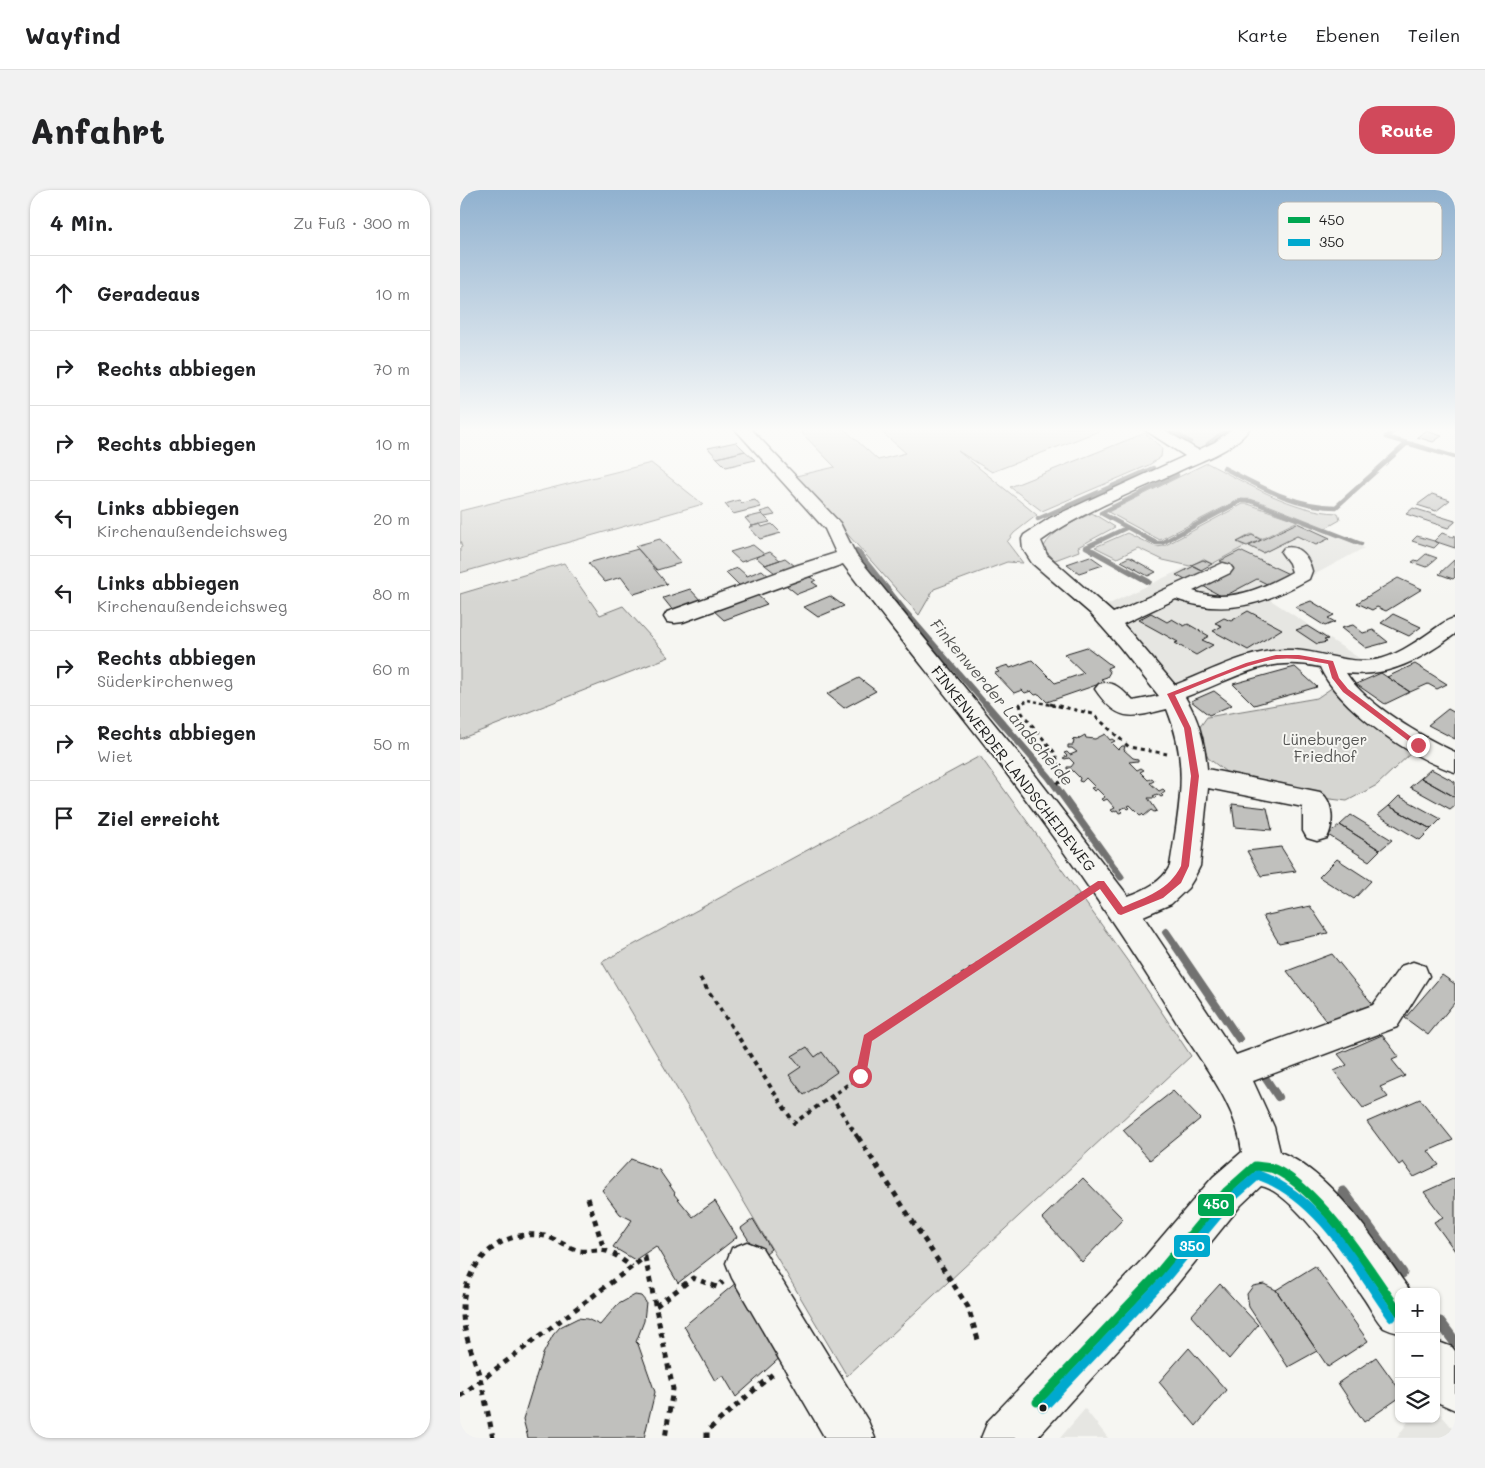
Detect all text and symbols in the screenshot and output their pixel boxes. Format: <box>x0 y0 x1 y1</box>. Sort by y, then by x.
text: Wayfind <box>25 19 121 50</box>
text: Karte <box>1237 23 1288 47</box>
text: Ebenen <box>1316 23 1380 47</box>
text: Teilen <box>1408 23 1460 47</box>
button: Route <box>1359 106 1455 154</box>
text: Anfahrt <box>30 107 165 153</box>
legend <box>1278 202 1442 260</box>
text: 4 Min. <box>50 209 113 236</box>
text: 450 <box>1319 210 1344 229</box>
text: Zu Fuß · 300 m <box>293 212 410 233</box>
text: 350 <box>1319 232 1344 251</box>
icon: ahead <box>50 279 78 307</box>
text: Geradeaus <box>97 281 200 306</box>
text: 10 m <box>375 283 410 304</box>
icon: right <box>50 354 78 382</box>
text: Rechts abbiegen <box>97 356 256 381</box>
text: 70 m <box>373 358 410 379</box>
icon: right <box>50 429 78 457</box>
text: Rechts abbiegen <box>97 431 256 456</box>
text: 10 m <box>375 433 410 454</box>
text: Links abbiegen <box>97 495 239 520</box>
icon: left <box>50 504 78 532</box>
text: 20 m <box>373 508 410 529</box>
text: Kirchenaußendeichsweg <box>97 520 287 541</box>
text: Links abbiegen <box>97 570 239 595</box>
icon: left <box>50 579 78 607</box>
text: 80 m <box>373 583 410 604</box>
text: Kirchenaußendeichsweg <box>97 595 287 616</box>
water label: Finkenwerder Landscheide <box>926 614 1079 790</box>
text: Rechts abbiegen <box>97 645 256 670</box>
icon: right <box>50 654 78 682</box>
text: 60 m <box>373 658 410 679</box>
street label: FINKENWERDER LANDSCHEIDEWEG <box>927 661 1100 875</box>
text: Süderkirchenweg <box>97 670 233 691</box>
text: Rechts abbiegen <box>97 720 256 745</box>
icon: right <box>50 729 78 757</box>
park label: Lüneburger Friedhof <box>1283 729 1367 766</box>
text: 50 m <box>373 733 410 754</box>
route end <box>1407 734 1430 757</box>
text: Wiet <box>97 745 133 766</box>
icon: arrive <box>50 804 78 832</box>
text: Ziel erreicht <box>97 806 220 831</box>
route start <box>849 1065 872 1088</box>
line badge: 450 <box>1197 1193 1235 1217</box>
text: 450 <box>1203 1194 1229 1213</box>
line badge: 350 <box>1173 1234 1211 1258</box>
text: 350 <box>1179 1236 1205 1255</box>
map controls <box>1395 1288 1440 1423</box>
button: + <box>1395 1288 1440 1333</box>
button: − <box>1395 1333 1440 1378</box>
button: layers <box>1395 1378 1440 1423</box>
unlabelled marker <box>1038 1403 1048 1413</box>

